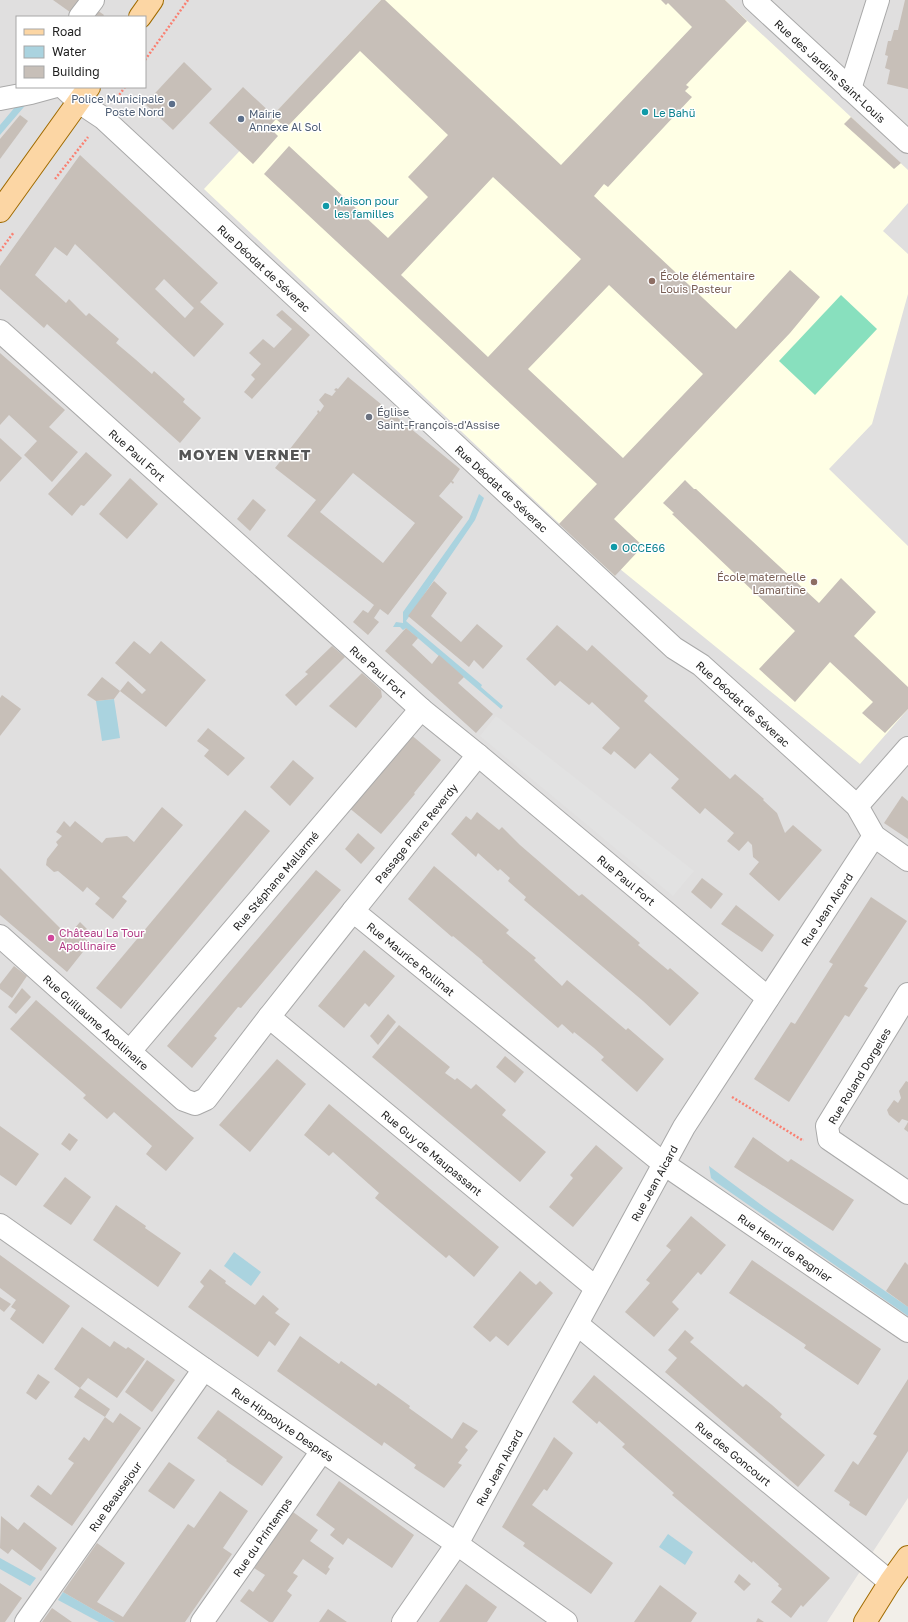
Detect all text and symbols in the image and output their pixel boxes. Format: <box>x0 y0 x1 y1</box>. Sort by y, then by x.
legend <box>16 16 146 88</box>
street label: Rue des Jardins Saint-Louis <box>772 16 889 125</box>
text: Road <box>52 24 81 39</box>
text: Water <box>52 44 86 59</box>
text: Building <box>52 64 100 79</box>
place label: Police Municipale Poste Nord <box>71 92 164 118</box>
marker: Police Municipale Poste Nord <box>167 99 177 109</box>
place label: Le Bahü <box>653 106 695 119</box>
place label: Mairie Annexe Al Sol <box>249 107 322 133</box>
marker: Le Bahü <box>640 107 650 117</box>
marker: Mairie Annexe Al Sol <box>236 114 246 124</box>
place label: Maison pour les familles <box>334 194 400 220</box>
marker: Maison pour les familles <box>321 201 331 211</box>
street label: Rue Déodat de Séverac <box>215 222 313 314</box>
place label: École élémentaire Louis Pasteur <box>660 269 755 295</box>
marker: École élémentaire Louis Pasteur <box>647 276 657 286</box>
place label: Église Saint-François-d'Assise <box>377 405 500 431</box>
marker: Église Saint-François-d'Assise <box>364 412 374 422</box>
street label: Rue Paul Fort <box>107 426 169 483</box>
street label: Rue Déodat de Séverac <box>453 442 551 534</box>
district label: MOYEN VERNET <box>179 445 311 463</box>
place label: OCCE66 <box>622 541 665 554</box>
marker: OCCE66 <box>609 542 619 552</box>
place label: École maternelle Lamartine <box>717 570 806 596</box>
marker: École maternelle Lamartine <box>809 577 819 587</box>
street label: Rue Paul Fort <box>348 642 410 700</box>
street label: Rue Déodat de Séverac <box>694 658 793 749</box>
street label: Passage Pierre Reverdy <box>372 780 459 886</box>
street label: Rue Stéphane Mallarmé <box>229 828 321 932</box>
street label: Rue Paul Fort <box>595 852 658 907</box>
street label: Rue Jean Aicard <box>798 870 855 948</box>
street label: Rue Maurice Rollinat <box>365 919 458 998</box>
place label: Château La Tour Apollinaire <box>59 926 145 952</box>
marker: Château La Tour Apollinaire <box>46 933 56 943</box>
street label: Rue Guillaume Apollinaire <box>41 972 152 1072</box>
street label: Rue Roland Dorgeles <box>825 1025 893 1127</box>
street label: Rue Guy de Maupassant <box>379 1107 485 1198</box>
street label: Rue Jean Aicard <box>628 1143 680 1223</box>
street label: Rue Henri de Regnier <box>736 1210 836 1284</box>
street label: Rue Hippolyte Després <box>230 1384 337 1464</box>
street label: Rue des Goncourt <box>693 1418 774 1488</box>
street label: Rue Jean Aicard <box>473 1427 525 1508</box>
street label: Rue Beausejour <box>86 1458 144 1534</box>
street label: Rue du Printemps <box>230 1495 294 1579</box>

